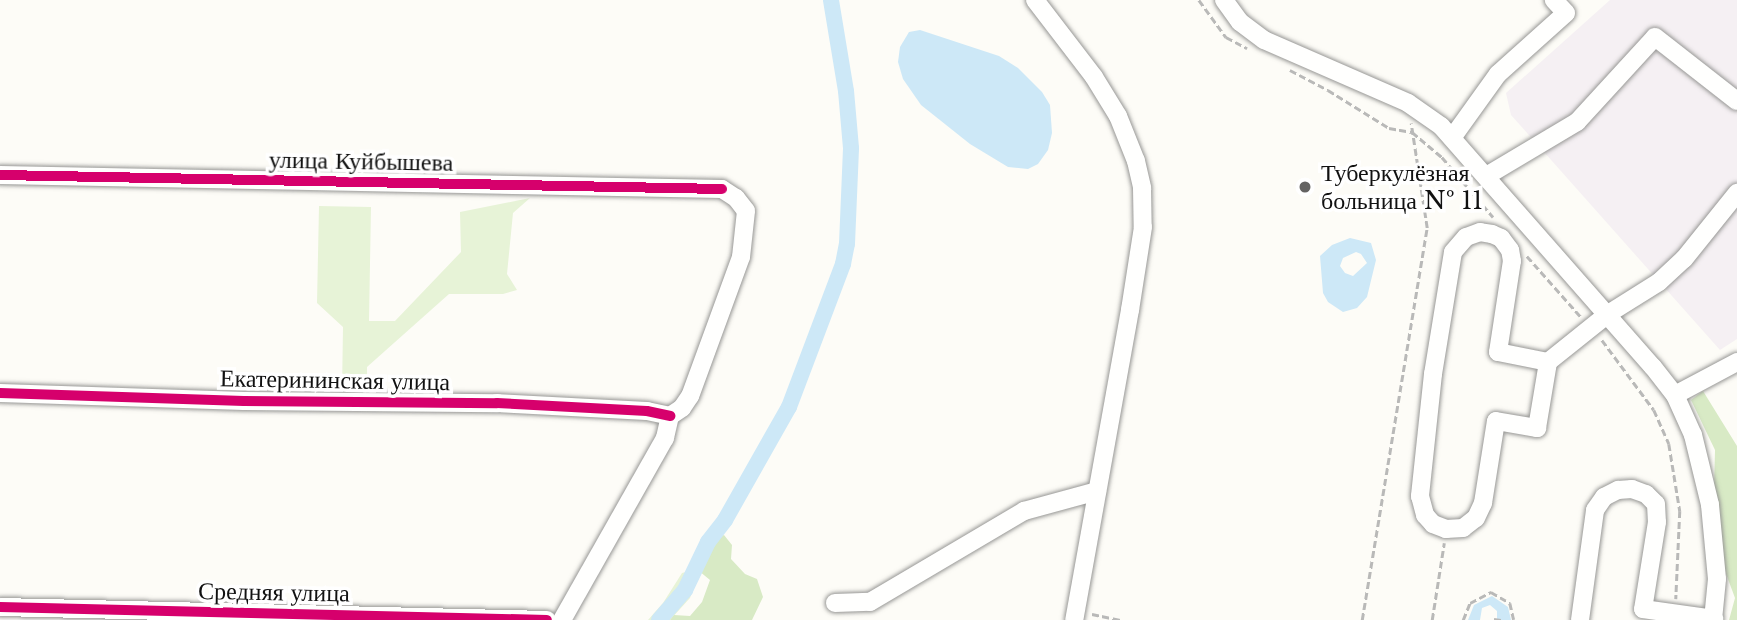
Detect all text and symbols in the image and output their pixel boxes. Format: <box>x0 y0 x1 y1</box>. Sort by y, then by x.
street label: улица Куйбышева <box>269 145 453 177</box>
place label: Туберкулёзная больница № 11 <box>1321 159 1483 215</box>
marker: Туберкулёзная больница № 11 <box>1295 177 1315 197</box>
street label: Екатерининская улица <box>220 364 450 396</box>
street label: Средняя улица <box>198 576 350 608</box>

